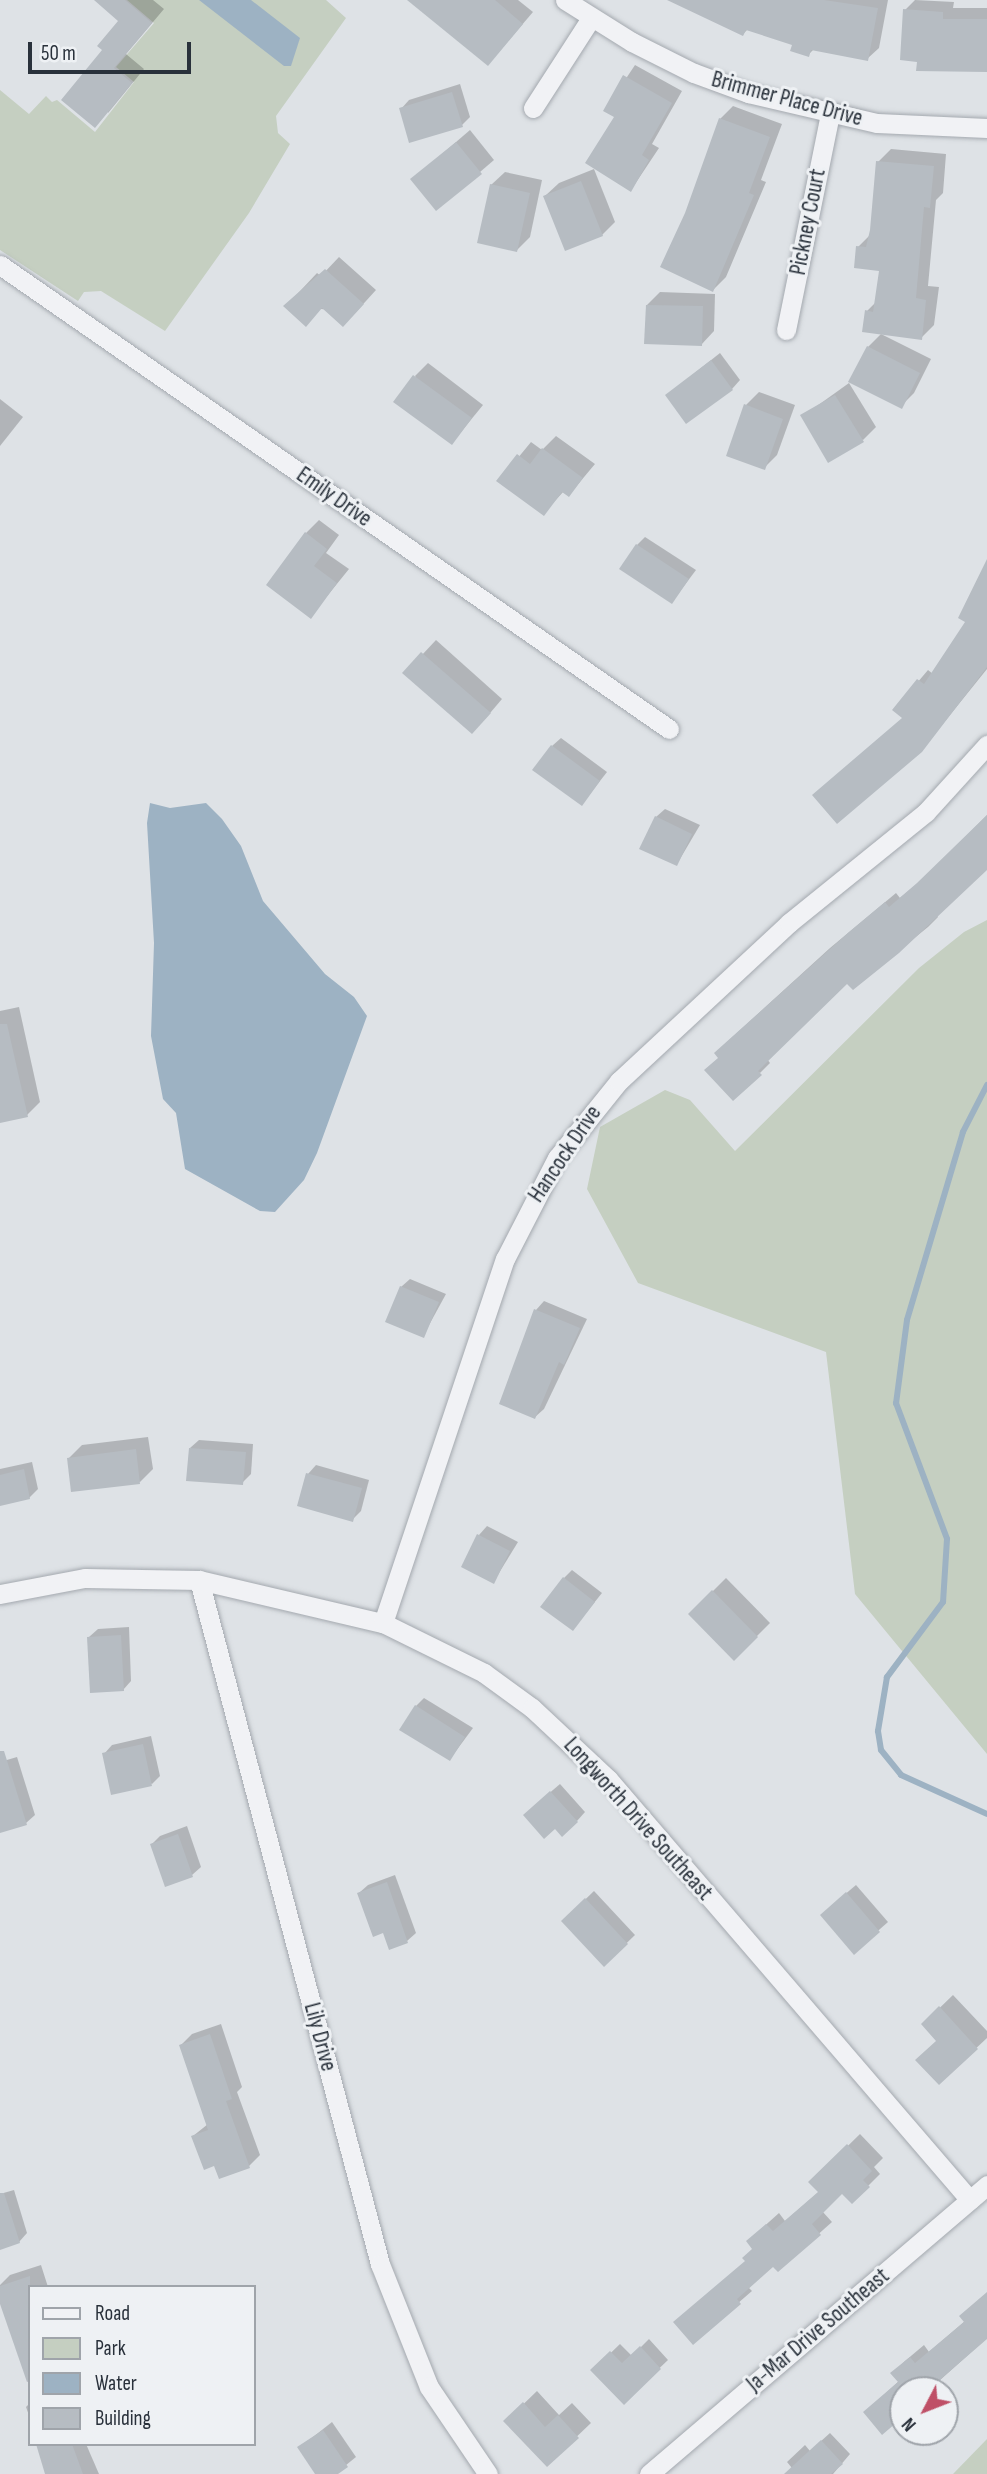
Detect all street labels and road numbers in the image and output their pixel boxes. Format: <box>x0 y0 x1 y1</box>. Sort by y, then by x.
street label: Brimmer Place Drive <box>708 66 866 132</box>
street label: Pickney Court <box>784 167 832 277</box>
street label: Emily Drive <box>291 461 377 533</box>
street label: Hancock Drive <box>523 1100 607 1208</box>
street label: Longworth Drive Southeast <box>558 1732 718 1906</box>
street label: Lily Drive <box>298 2000 342 2074</box>
street label: Ja-Mar Drive Southeast <box>741 2262 895 2398</box>

